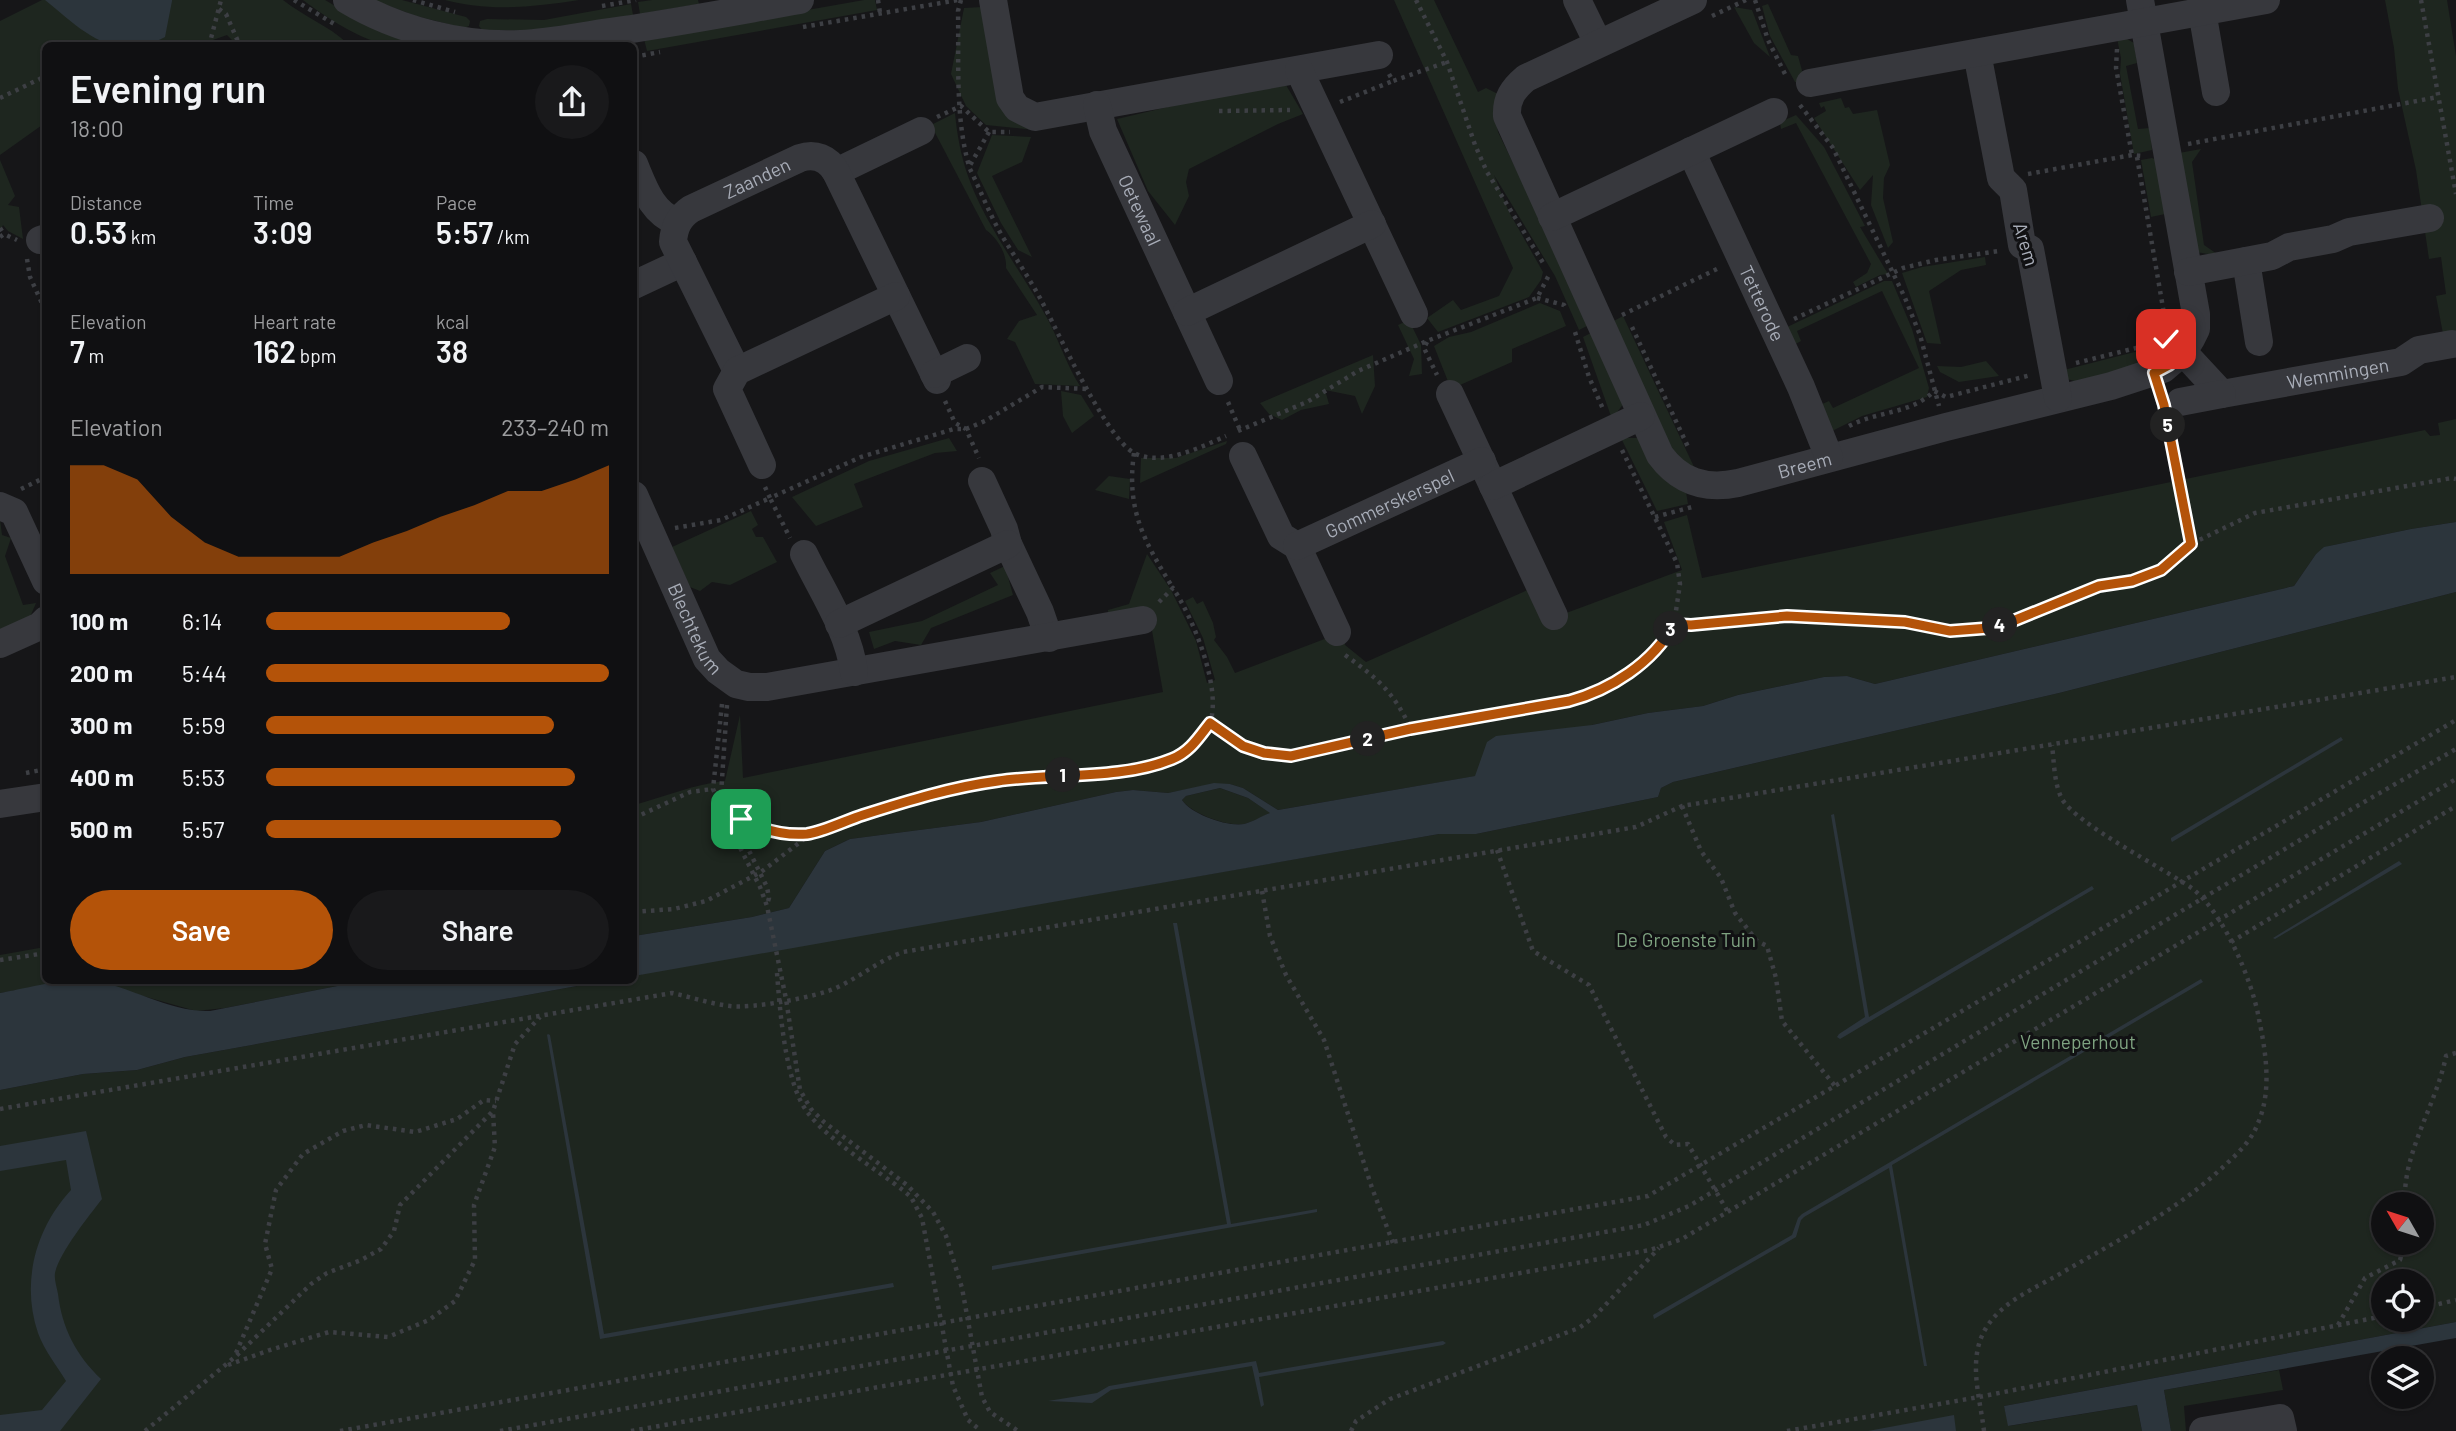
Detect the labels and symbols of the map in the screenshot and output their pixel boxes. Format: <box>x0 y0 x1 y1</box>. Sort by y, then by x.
street label: Zaanden <box>720 152 794 203</box>
street label: Oetewaal <box>1114 171 1167 249</box>
street label: Arem <box>2009 219 2044 268</box>
street label: Tetterode <box>1735 262 1790 345</box>
pin <box>2136 309 2196 369</box>
street label: Wemmingen <box>2285 352 2390 393</box>
pin: 5 <box>2150 408 2186 442</box>
street label: Breem <box>1775 446 1834 483</box>
street label: Gommerskerspel <box>1321 463 1458 543</box>
street label: Blechtekum <box>664 579 727 679</box>
pin: 4 <box>1982 608 2018 642</box>
pin: 3 <box>1654 612 1688 646</box>
pin: 2 <box>1350 722 1386 756</box>
pin: 1 <box>1046 758 1080 792</box>
pin <box>711 789 771 849</box>
park label: De Groenste Tuin <box>1616 928 1756 951</box>
park label: Venneperhout <box>2020 1030 2136 1053</box>
north arrow <box>2371 1192 2434 1255</box>

